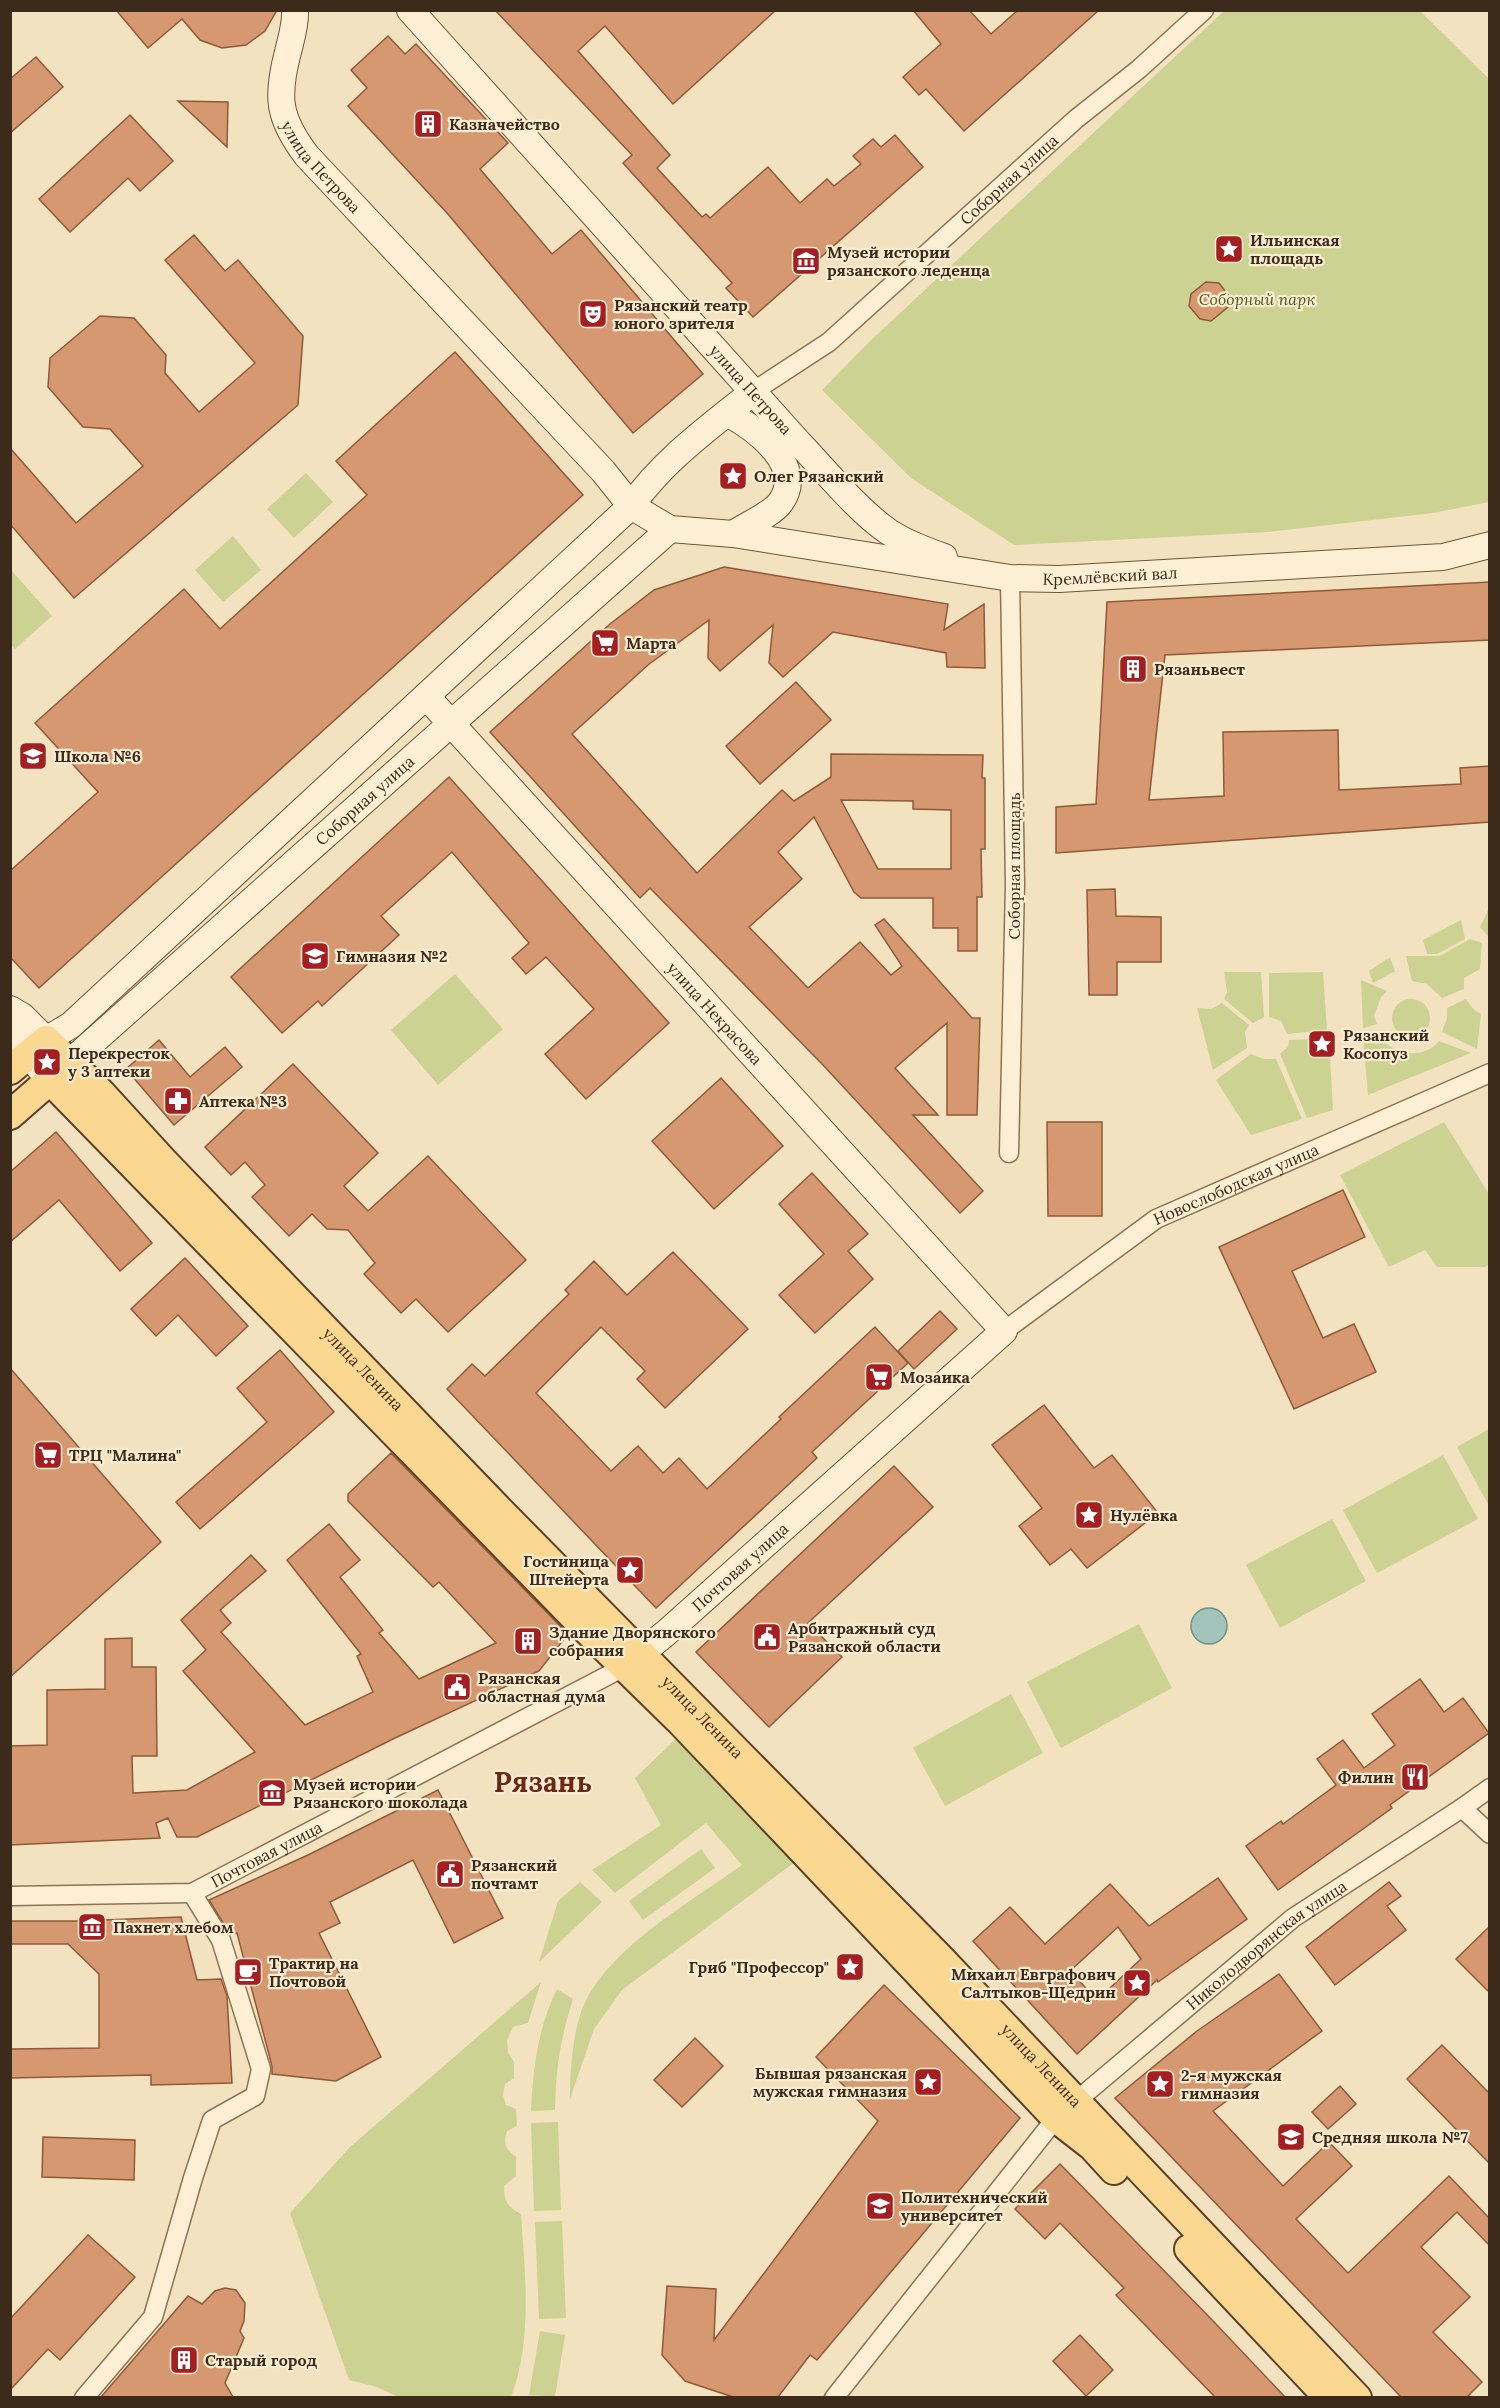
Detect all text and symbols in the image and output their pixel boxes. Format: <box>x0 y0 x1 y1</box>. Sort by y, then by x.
building icon: Казначейство <box>412 108 444 140</box>
place label: Казначейство <box>449 114 560 134</box>
street label: улица Петрова <box>277 118 365 217</box>
street label: Соборная улица <box>956 130 1062 229</box>
place label: Ильинская площадь <box>1250 230 1340 268</box>
place icon: Ильинская площадь <box>1213 233 1245 265</box>
place label: Музей истории рязанского леденца <box>827 242 990 280</box>
museum icon: Музей истории рязанского леденца <box>790 245 822 277</box>
park label: Соборный парк <box>1199 289 1315 309</box>
place label: Рязанский театр юного зрителя <box>614 295 748 333</box>
theatre icon: Рязанский театр юного зрителя <box>577 298 609 330</box>
street label: улица Петрова <box>705 340 796 439</box>
place icon: Олег Рязанский <box>717 460 749 492</box>
place label: Олег Рязанский <box>754 466 884 486</box>
street label: Кремлёвский вал <box>1042 562 1178 589</box>
supermarket icon: Марта <box>589 627 621 659</box>
place label: Марта <box>626 633 677 653</box>
building icon: Рязаньвест <box>1117 653 1149 685</box>
place label: Рязаньвест <box>1154 659 1245 679</box>
school or university icon: Школа №6 <box>17 740 49 772</box>
place label: Школа №6 <box>54 746 141 766</box>
street label: Соборная улица <box>311 751 418 849</box>
street label: Соборная площадь <box>1004 792 1024 940</box>
school or university icon: Гимназия №2 <box>299 940 331 972</box>
place label: Гимназия №2 <box>336 946 447 966</box>
street label: улица Некрасова <box>663 958 767 1069</box>
place label: Рязанский Косопуз <box>1343 1025 1429 1063</box>
place icon: Рязанский Косопуз <box>1306 1028 1338 1060</box>
place label: Перекресток у 3 аптеки <box>68 1043 171 1081</box>
place icon: Перекресток у 3 аптеки <box>31 1046 63 1078</box>
pharmacy icon: Аптека №3 <box>162 1085 194 1117</box>
place label: Аптека №3 <box>199 1091 287 1111</box>
street label: Новослободская улица <box>1150 1139 1322 1229</box>
street label: улица Ленина <box>319 1323 408 1415</box>
supermarket icon: Мозаика <box>863 1361 895 1393</box>
place label: Мозаика <box>900 1367 970 1387</box>
supermarket icon: ТРЦ "Малина" <box>32 1439 64 1471</box>
place label: ТРЦ "Малина" <box>69 1445 181 1465</box>
place icon: Нулёвка <box>1073 1499 1105 1531</box>
place label: Нулёвка <box>1110 1505 1178 1525</box>
street label: Почтовая улица <box>688 1518 792 1616</box>
place label: Гостиница Штейерта <box>523 1551 610 1589</box>
place icon: Гостиница Штейерта <box>614 1554 646 1586</box>
place label: Арбитражный суд Рязанской области <box>788 1618 941 1656</box>
public building icon: Арбитражный суд Рязанской области <box>751 1621 783 1653</box>
place label: Здание Дворянского собрания <box>549 1622 716 1660</box>
building icon: Здание Дворянского собрания <box>512 1625 544 1657</box>
place label: Рязанская областная дума <box>478 1668 606 1706</box>
public building icon: Рязанская областная дума <box>441 1671 473 1703</box>
street label: улица Ленина <box>658 1671 748 1762</box>
restaurant icon: Филин <box>1399 1761 1431 1793</box>
district label: Рязань <box>494 1764 592 1800</box>
place label: Филин <box>1338 1767 1394 1787</box>
place label: Музей истории Рязанского шоколада <box>293 1774 468 1812</box>
museum icon: Музей истории Рязанского шоколада <box>256 1777 288 1809</box>
street label: Почтовая улица <box>207 1817 326 1891</box>
place label: Рязанский почтамт <box>471 1855 557 1893</box>
public building icon: Рязанский почтамт <box>434 1858 466 1890</box>
street label: Николодворянская улица <box>1182 1876 1350 2014</box>
museum icon: Пахнет хлебом <box>76 1911 108 1943</box>
place label: Пахнет хлебом <box>113 1917 234 1937</box>
place icon: Гриб "Профессор" <box>834 1951 866 1983</box>
place label: Трактир на Почтовой <box>269 1953 359 1991</box>
cafe icon: Трактир на Почтовой <box>232 1956 264 1988</box>
place label: Гриб "Профессор" <box>688 1957 829 1977</box>
place label: Михаил Евграфович Салтыков-Щедрин <box>951 1964 1116 2002</box>
place icon: Михаил Евграфович Салтыков-Щедрин <box>1121 1967 1153 1999</box>
street label: улица Ленина <box>997 2019 1086 2111</box>
place label: Бывшая рязанская мужская гимназия <box>753 2063 907 2101</box>
place label: 2-я мужская гимназия <box>1181 2065 1282 2103</box>
place icon: Бывшая рязанская мужская гимназия <box>912 2066 944 2098</box>
place icon: 2-я мужская гимназия <box>1144 2068 1176 2100</box>
school or university icon: Средняя школа №7 <box>1275 2121 1307 2153</box>
place label: Средняя школа №7 <box>1312 2127 1468 2147</box>
place label: Политехнический университет <box>901 2187 1048 2225</box>
school or university icon: Политехнический университет <box>864 2190 896 2222</box>
building icon: Старый город <box>168 2344 200 2376</box>
place label: Старый город <box>205 2350 318 2370</box>

